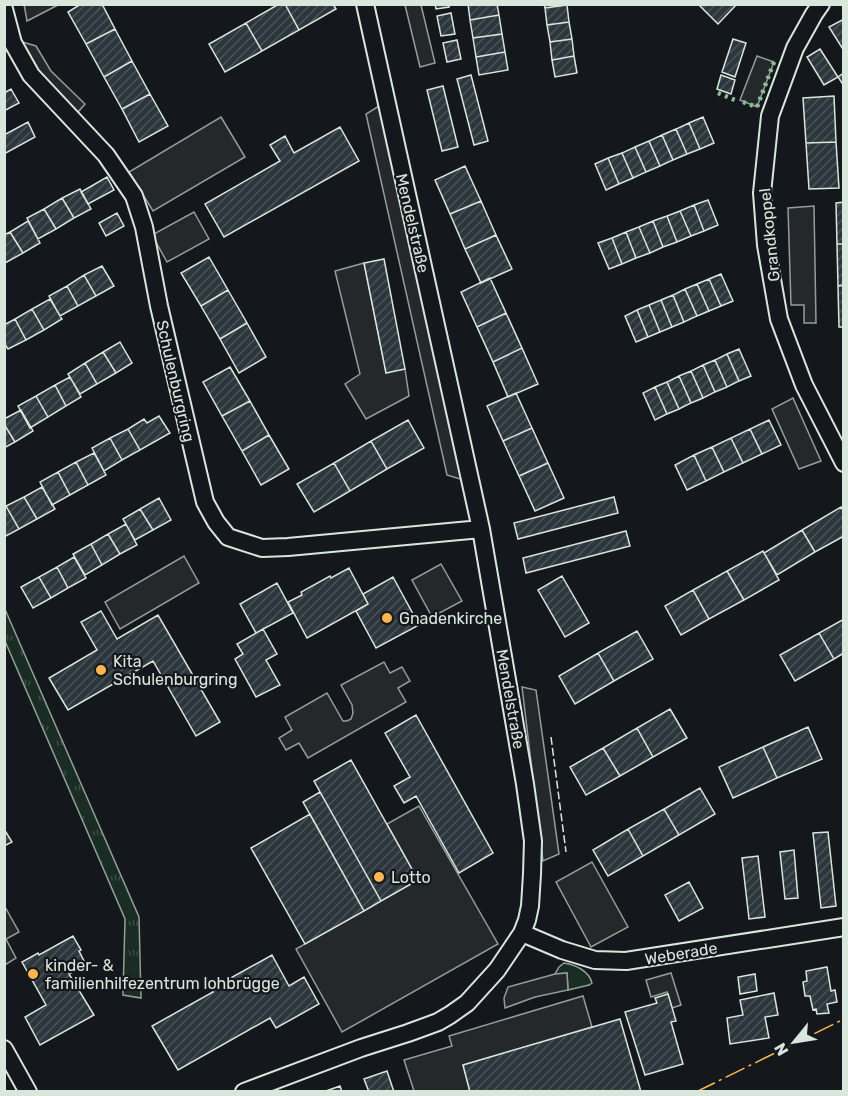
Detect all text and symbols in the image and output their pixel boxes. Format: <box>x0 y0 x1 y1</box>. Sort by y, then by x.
street label: Mendelstraße <box>392 172 433 275</box>
street label: Grandkoppel <box>755 187 784 283</box>
street label: Schulenburgring <box>152 318 199 444</box>
place label: Gnadenkirche <box>399 609 502 628</box>
marker: Gnadenkirche <box>380 611 394 625</box>
street label: Mendelstraße <box>492 648 529 751</box>
place label: Kita Schulenburgring <box>113 652 238 689</box>
marker: Kita Schulenburgring <box>94 663 108 677</box>
place label: Lotto <box>391 868 431 887</box>
marker: Lotto <box>372 870 386 884</box>
street label: Weberade <box>643 938 719 969</box>
place label: kinder- & familienhilfezentrum lohbrügge <box>45 956 280 993</box>
marker: kinder- & familienhilfezentrum lohbrügge <box>26 967 40 981</box>
north arrow <box>764 1012 824 1072</box>
text: N <box>770 1040 793 1059</box>

